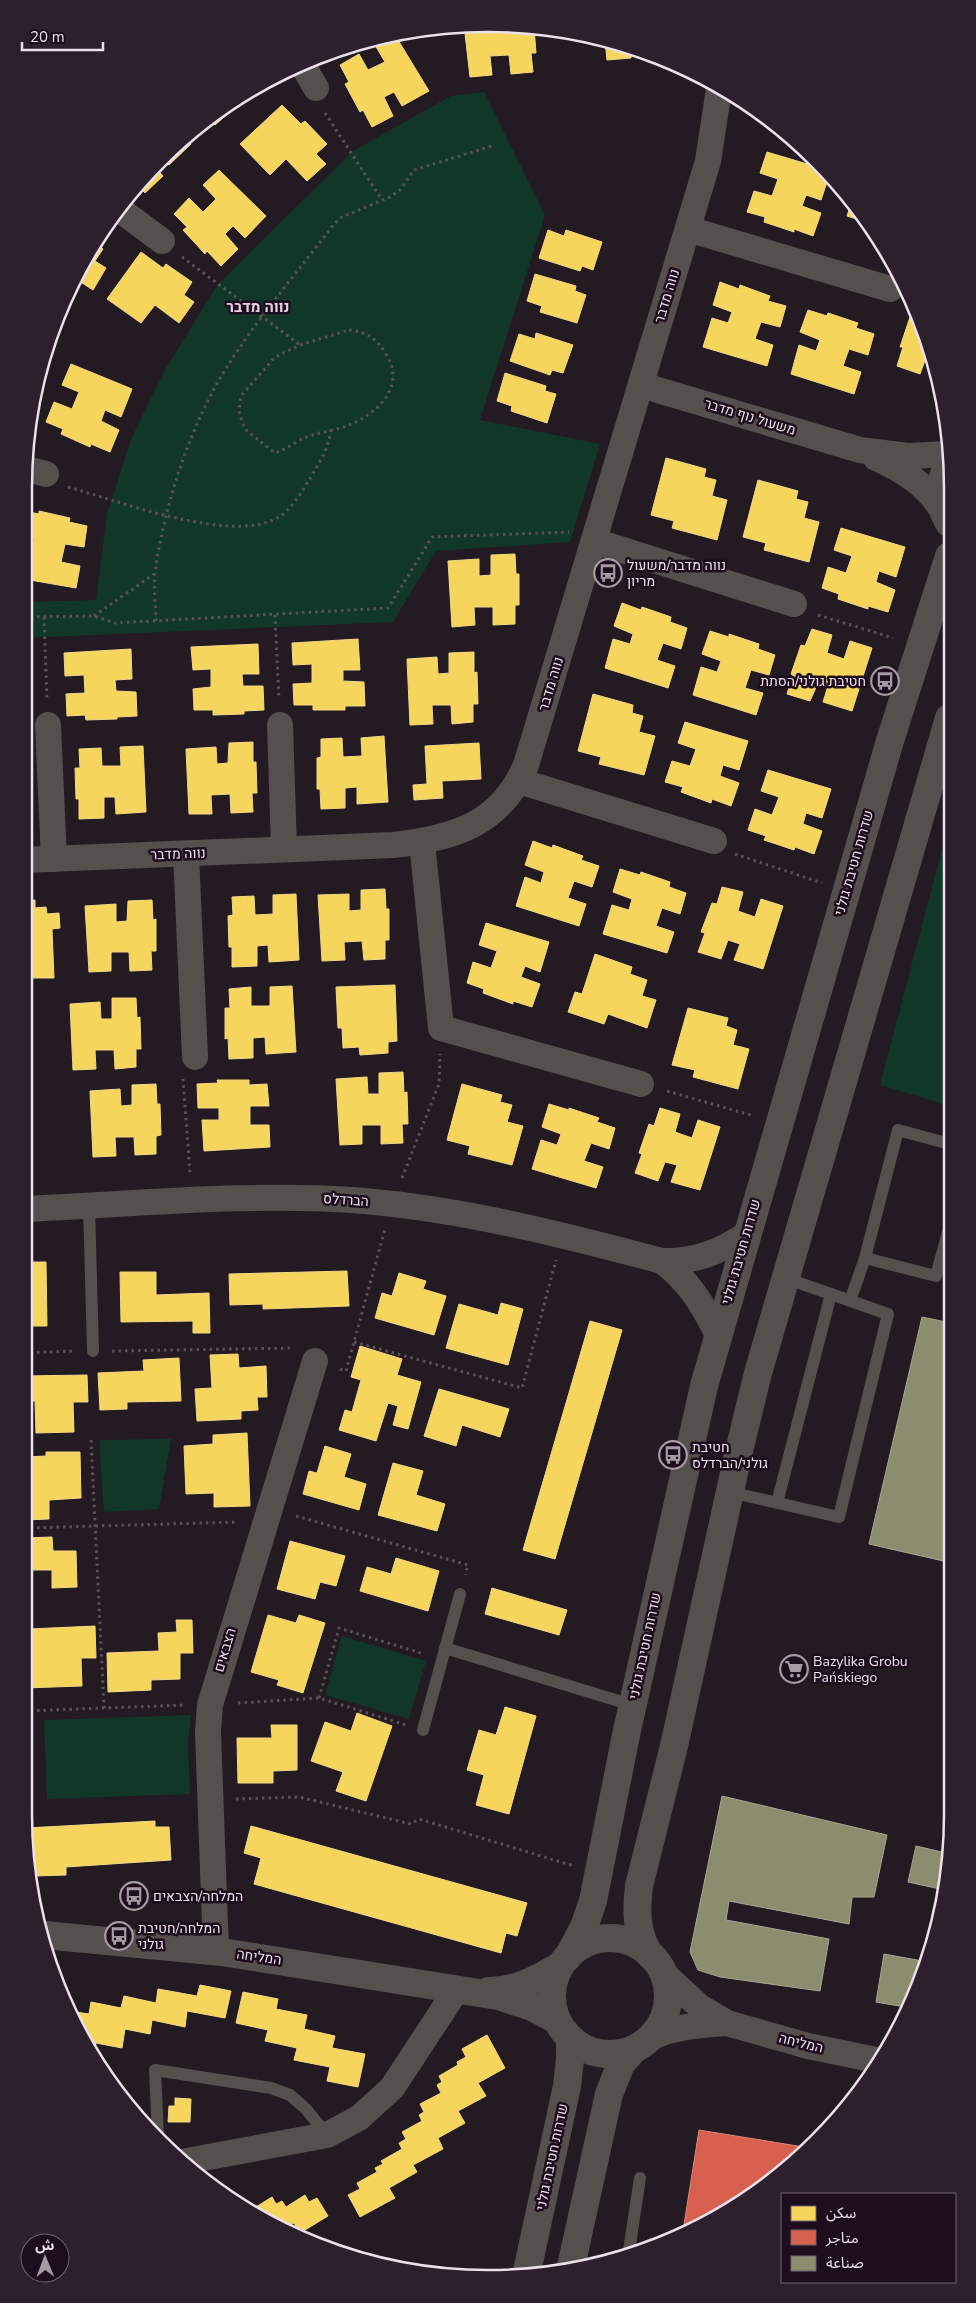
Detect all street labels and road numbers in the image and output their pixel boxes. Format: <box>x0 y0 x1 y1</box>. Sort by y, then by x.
street label: נווה מדבר <box>650 267 684 325</box>
street label: משעול נוף מדבר <box>702 394 798 440</box>
street label: נווה מדבר <box>534 655 568 713</box>
street label: שדרות חטיבת גולני <box>830 808 878 918</box>
street label: נווה מדבר <box>150 844 206 864</box>
street label: הברדלס <box>322 1189 370 1211</box>
street label: שדרות חטיבת גולני <box>717 1197 765 1307</box>
street label: שדרות חטיבת גולני <box>624 1591 666 1701</box>
street label: הצבאים <box>209 1626 241 1674</box>
street label: המליחה <box>235 1944 283 1970</box>
street label: המליחה <box>777 2028 825 2058</box>
street label: שדרות חטיבת גולני <box>531 2102 573 2212</box>

